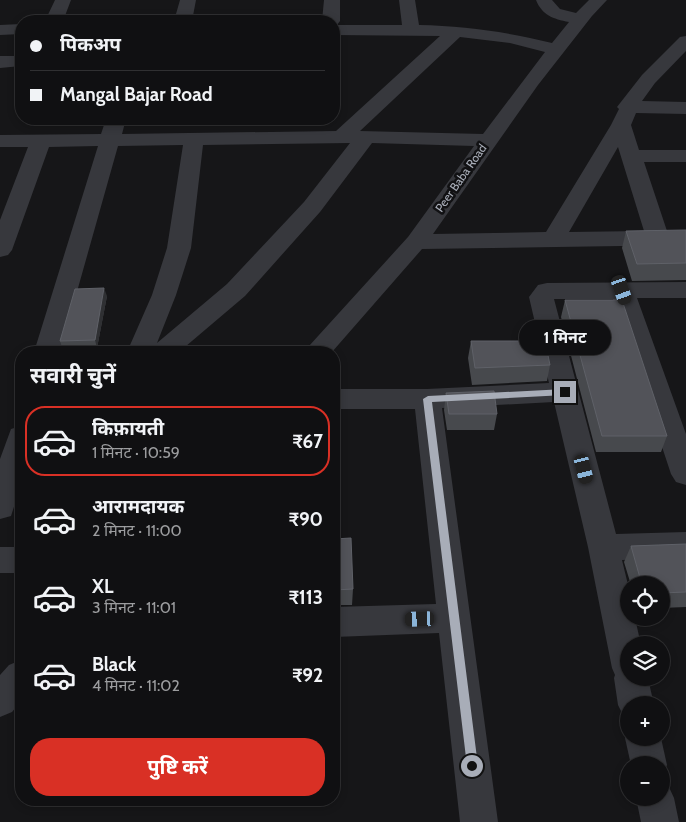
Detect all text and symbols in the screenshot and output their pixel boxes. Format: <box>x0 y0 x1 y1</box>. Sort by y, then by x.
text: पिकअप <box>60 33 121 56</box>
text: Mangal Bajar Road <box>60 83 213 106</box>
street label: Peer Baba Road <box>432 141 490 215</box>
car <box>610 273 633 307</box>
callout: 1 मिनट <box>519 320 611 354</box>
text: 1 मिनट <box>543 328 587 347</box>
text: सवारी चुनें <box>30 362 116 389</box>
route end <box>554 381 576 403</box>
text: किफ़ायती <box>92 417 164 440</box>
icon: car <box>32 419 77 464</box>
text: ₹67 <box>292 430 323 453</box>
text: 1 मिनट · 10:59 <box>92 443 180 462</box>
car <box>573 453 594 485</box>
text: आरामदायक <box>92 495 184 518</box>
icon: car <box>32 497 77 542</box>
text: ₹90 <box>289 508 323 531</box>
text: 2 मिनट · 11:00 <box>92 521 182 540</box>
icon: car <box>32 575 77 620</box>
text: XL <box>92 575 113 598</box>
map controls <box>620 576 670 806</box>
button: locate <box>620 576 670 626</box>
text: ₹113 <box>288 586 323 609</box>
text: 3 मिनट · 11:01 <box>92 598 176 617</box>
car <box>404 611 435 627</box>
button: layers <box>620 636 670 686</box>
icon: car <box>32 653 77 698</box>
text: Black <box>92 653 136 676</box>
text: ₹92 <box>292 664 323 687</box>
text: 4 मिनट · 11:02 <box>92 676 180 695</box>
button: + <box>620 696 670 746</box>
button: पुष्टि करें <box>30 738 325 796</box>
route start <box>461 755 483 777</box>
button: − <box>620 756 670 806</box>

